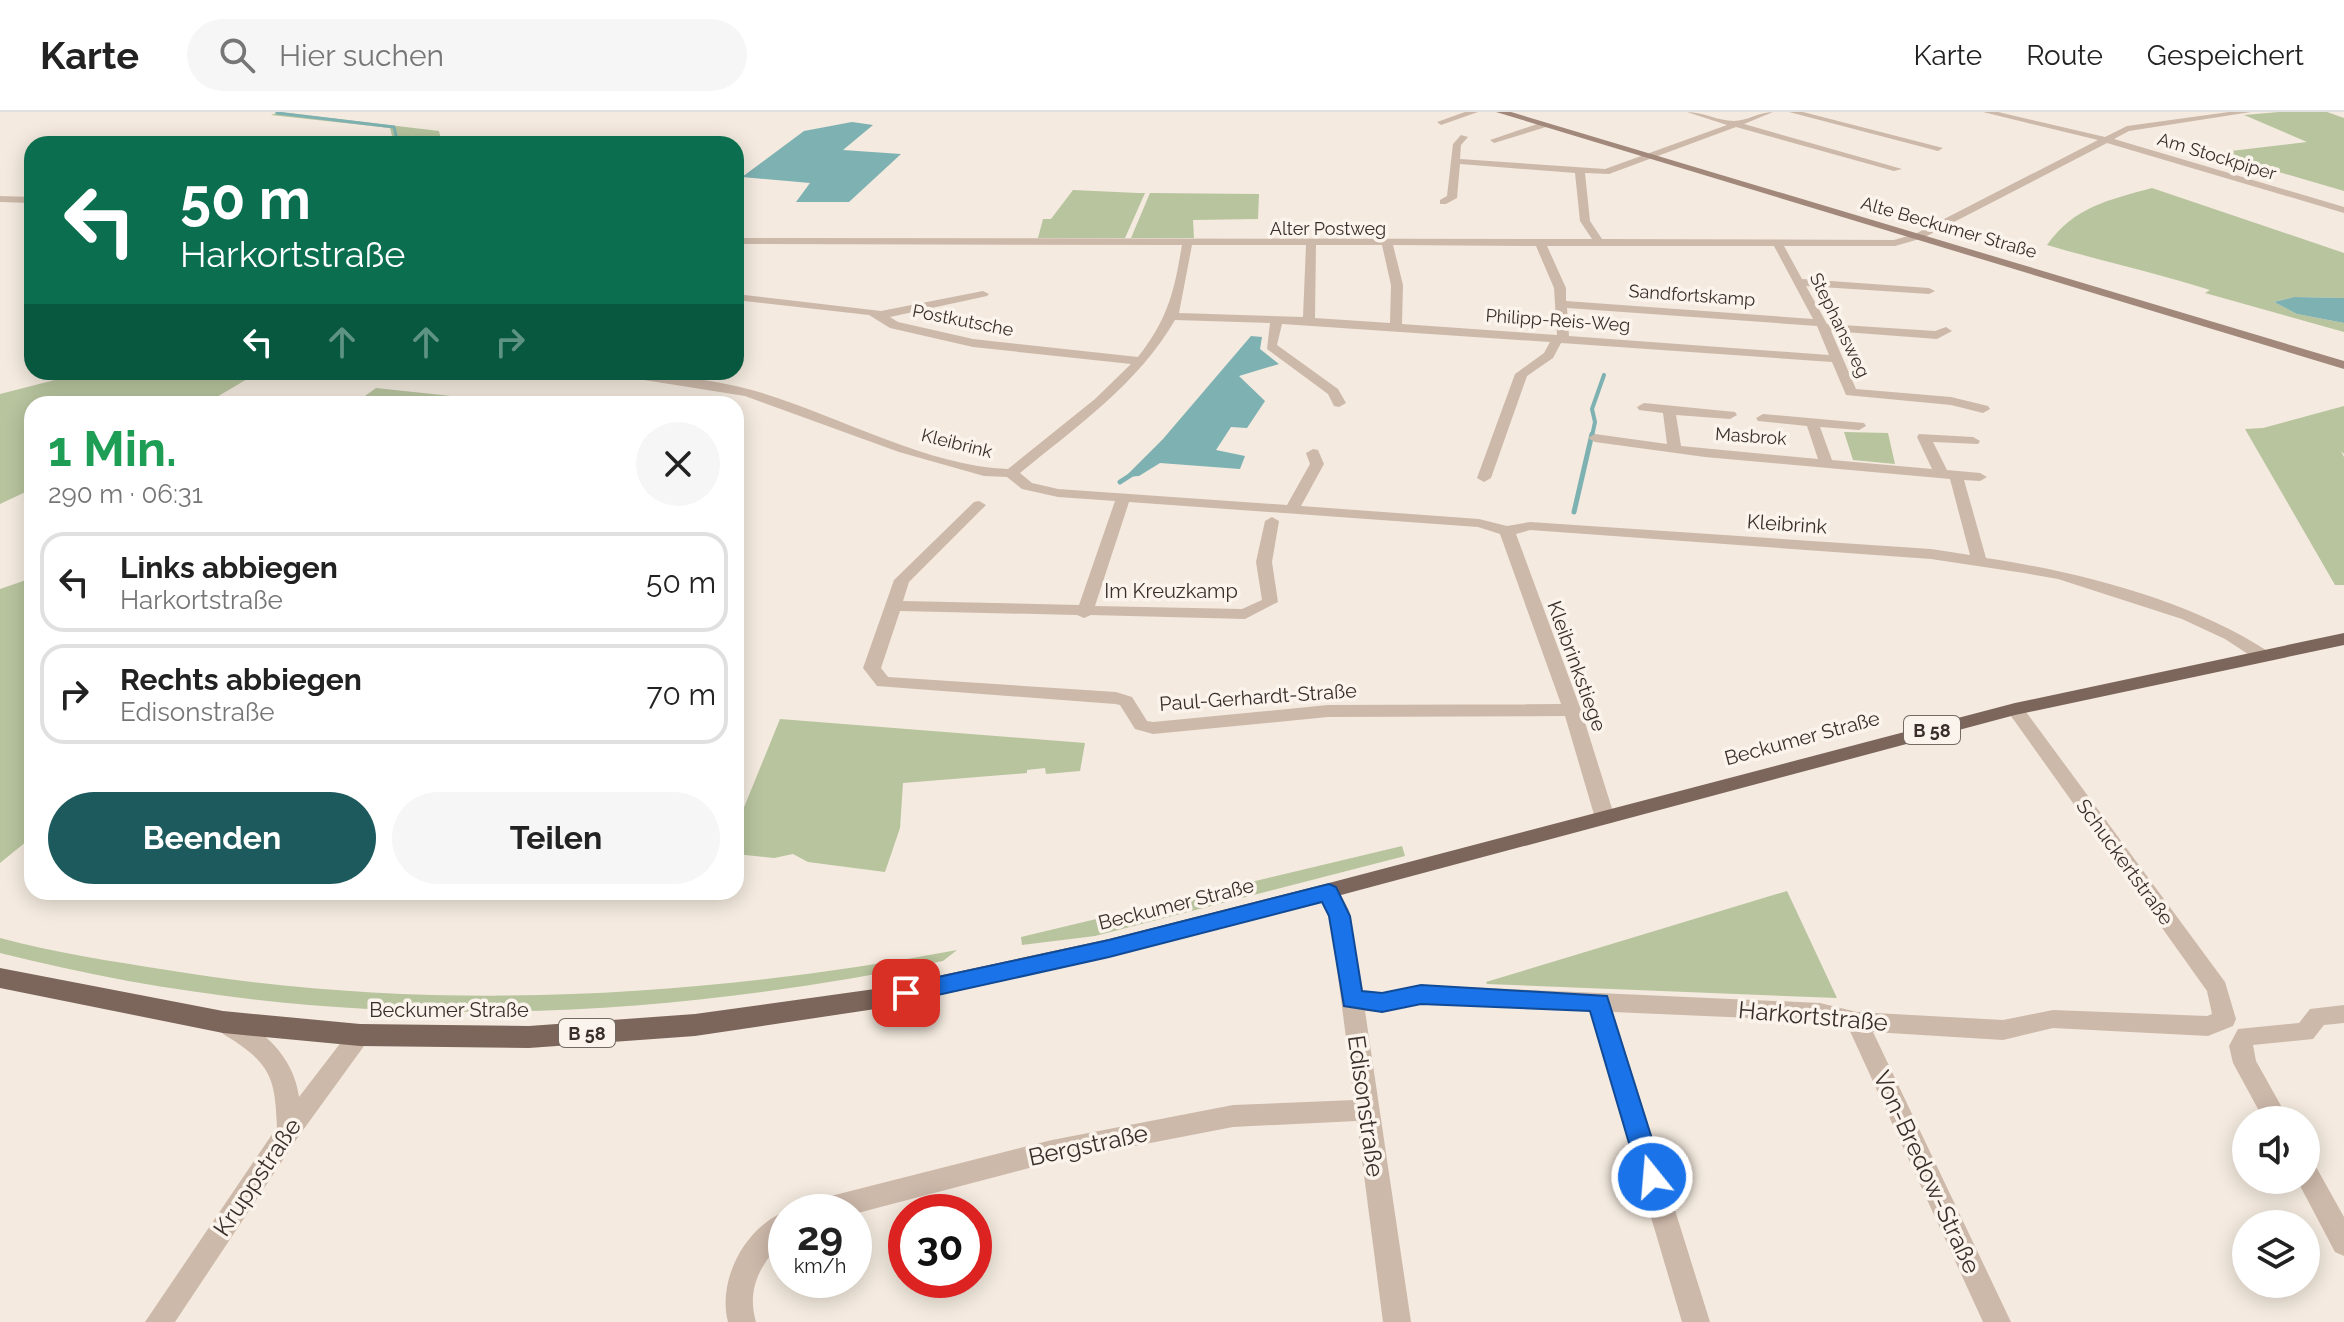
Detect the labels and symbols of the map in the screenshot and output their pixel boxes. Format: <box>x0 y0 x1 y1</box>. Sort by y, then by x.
street label: Am Stockpiper <box>2155 128 2280 184</box>
street label: Alte Beckumer Straße <box>1859 192 2040 262</box>
street label: Alter Postweg <box>1270 218 1386 239</box>
street label: Stephansweg <box>1806 269 1874 381</box>
street label: Sandfortskamp <box>1628 280 1756 310</box>
street label: Postkutsche <box>911 300 1016 340</box>
street label: Philipp-Reis-Weg <box>1485 304 1631 336</box>
street label: Masbrok <box>1715 423 1788 449</box>
street label: Kleibrink <box>919 424 995 462</box>
street label: Kleibrink <box>1746 509 1828 539</box>
street label: Im Kreuzkamp <box>1104 579 1238 603</box>
street label: Kleibrinkstiege <box>1542 598 1612 735</box>
street label: Paul-Gerhardt-Straße <box>1158 678 1358 716</box>
street label: Beckumer Straße <box>1722 706 1882 770</box>
road number: B 58 <box>1904 716 1960 744</box>
street label: Schuckertstraße <box>2071 794 2179 930</box>
street label: Beckumer Straße <box>1096 873 1257 935</box>
pin <box>872 959 940 1027</box>
street label: Harkortstraße <box>1737 995 1889 1037</box>
street label: Beckumer Straße <box>369 998 529 1022</box>
road number: B 58 <box>559 1019 615 1047</box>
street label: Edisonstraße <box>1342 1033 1390 1179</box>
street label: Von-Bredow-Straße <box>1867 1066 1987 1278</box>
street label: Kruppstraße <box>207 1112 307 1242</box>
street label: Bergstraße <box>1026 1118 1150 1172</box>
position arrow <box>1610 1135 1694 1219</box>
speed limit sign: 30 <box>888 1194 992 1298</box>

